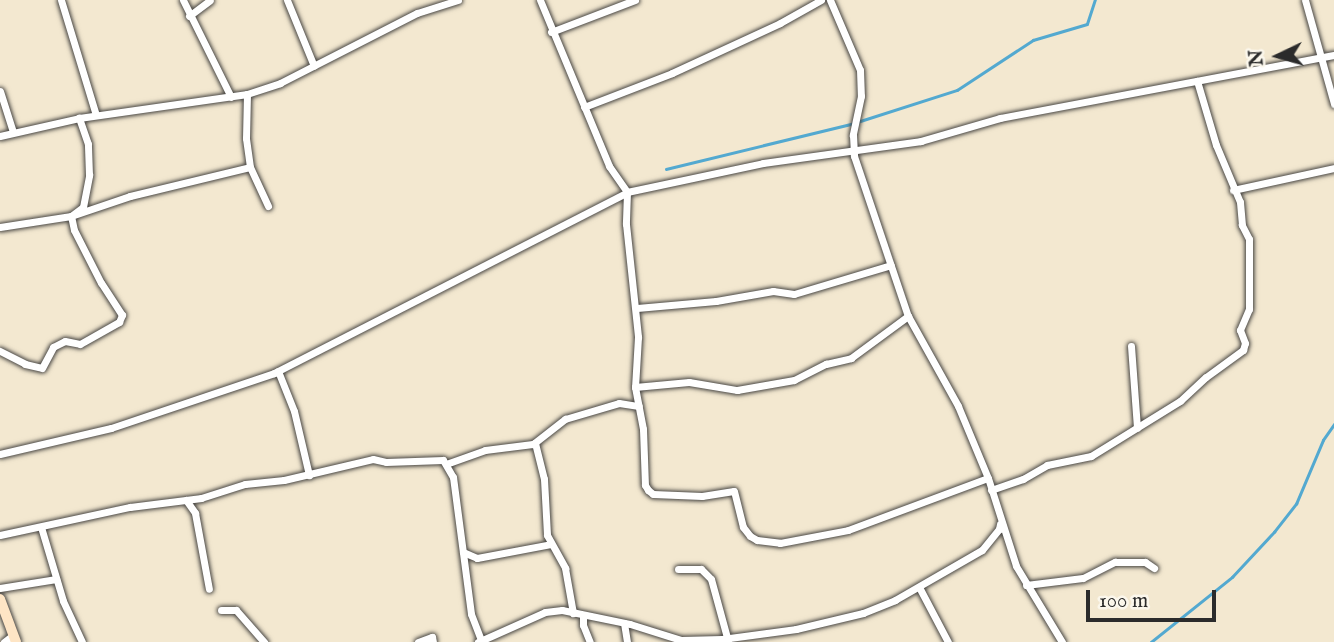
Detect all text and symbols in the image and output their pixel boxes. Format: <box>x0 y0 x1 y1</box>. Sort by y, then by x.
north arrow <box>1243 21 1313 91</box>
text: N <box>1244 49 1270 67</box>
scale bar <box>1089 576 1218 620</box>
text: 100 m <box>1099 588 1148 615</box>

